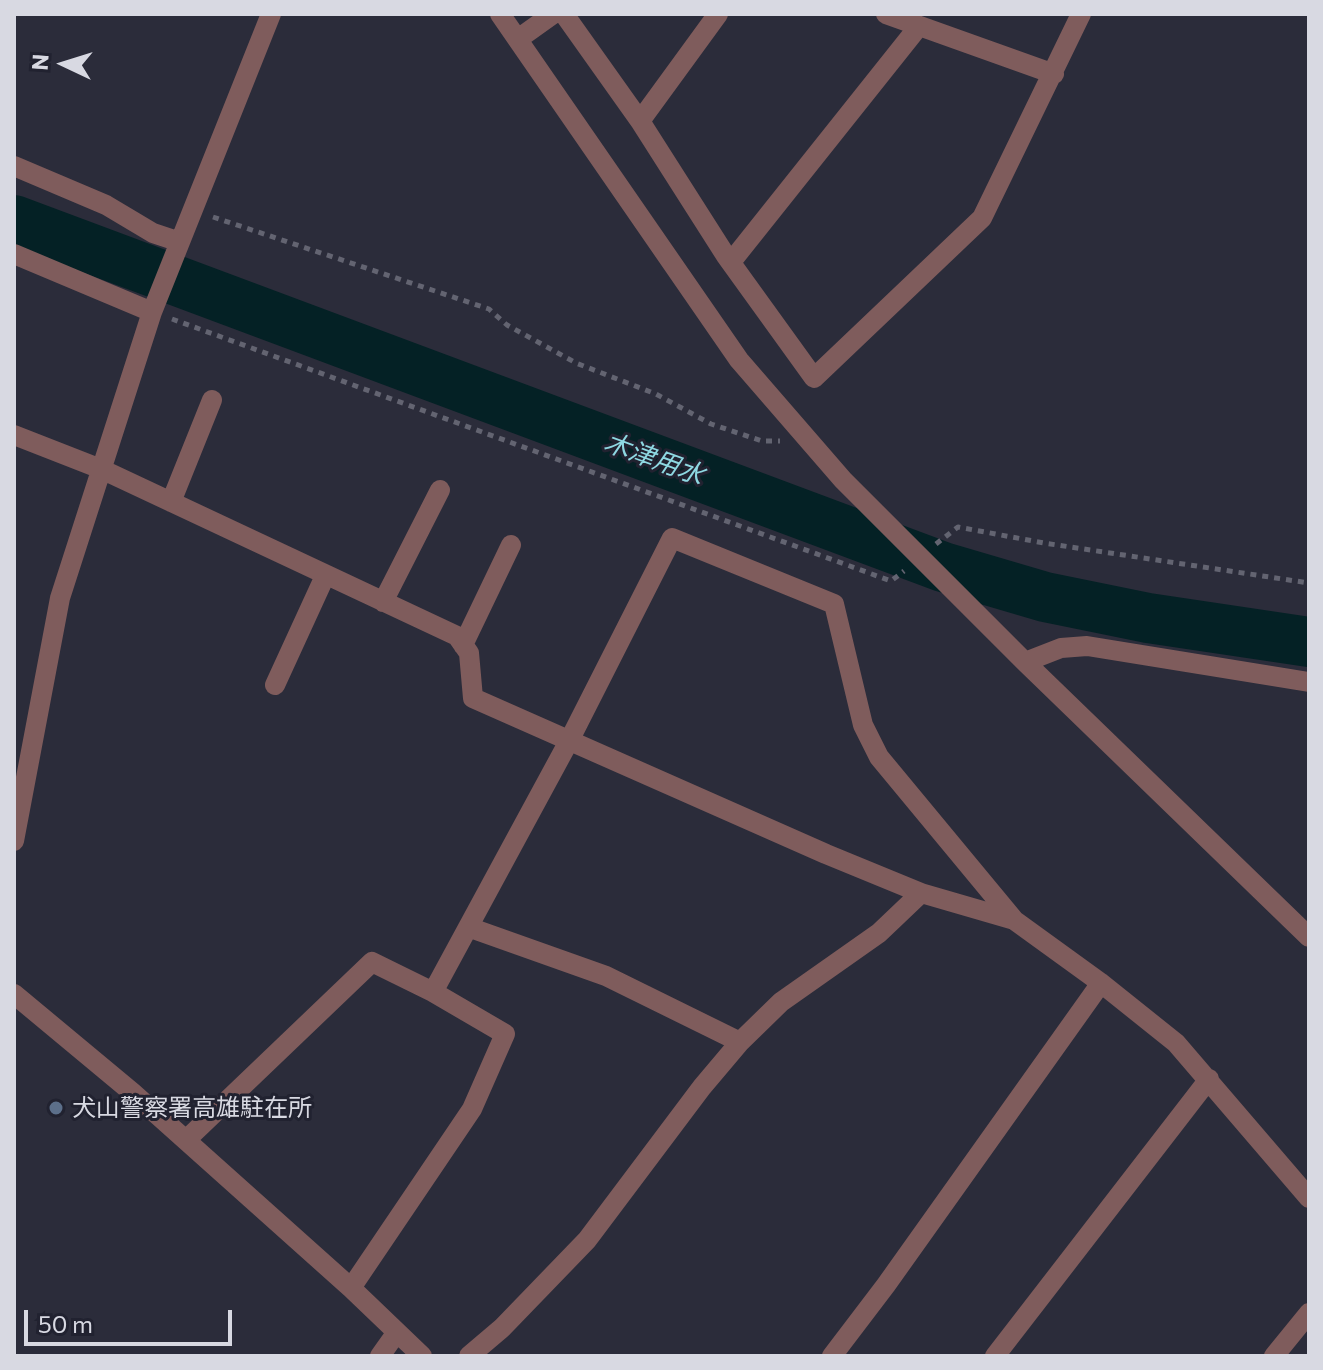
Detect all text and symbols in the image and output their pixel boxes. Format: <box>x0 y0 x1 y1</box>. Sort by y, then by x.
north arrow <box>24 24 104 104</box>
text: N <box>26 53 54 71</box>
water label: 木津用水 <box>600 427 708 491</box>
place label: 犬山警察署高雄駐在所 <box>72 1094 312 1122</box>
marker: 犬山警察署高雄駐在所 <box>47 1099 65 1117</box>
scale bar <box>28 1294 236 1344</box>
text: 50 m <box>38 1309 93 1338</box>

